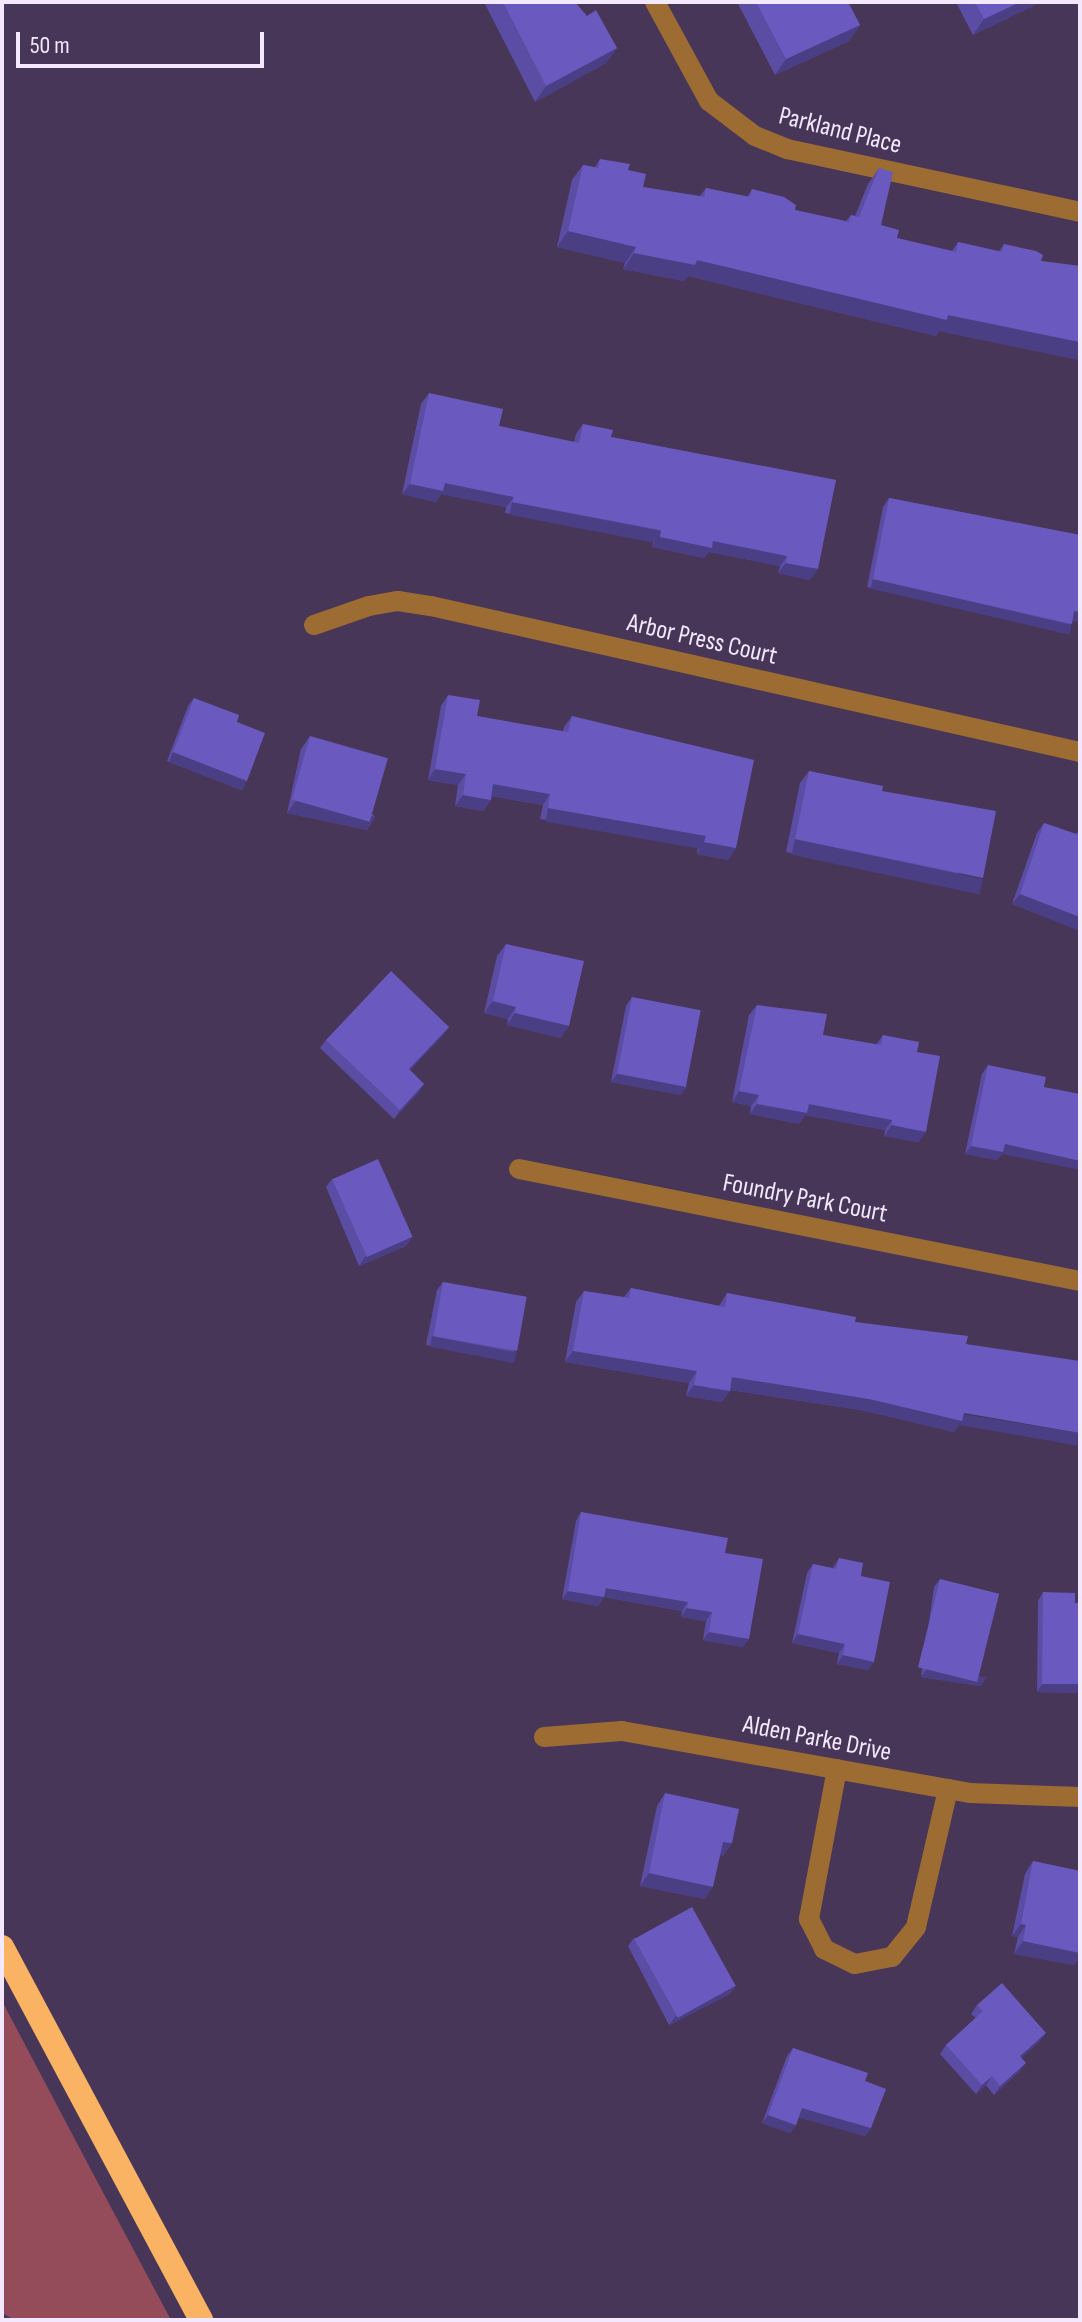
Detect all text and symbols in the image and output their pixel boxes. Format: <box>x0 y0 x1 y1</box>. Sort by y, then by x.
scale bar <box>20 16 268 66</box>
text: 50 m <box>30 31 70 60</box>
street label: Parkland Place <box>775 101 905 161</box>
street label: Arbor Press Court <box>624 608 780 672</box>
street label: Foundry Park Court <box>720 1168 890 1230</box>
street label: Alden Parke Drive <box>740 1709 894 1769</box>

